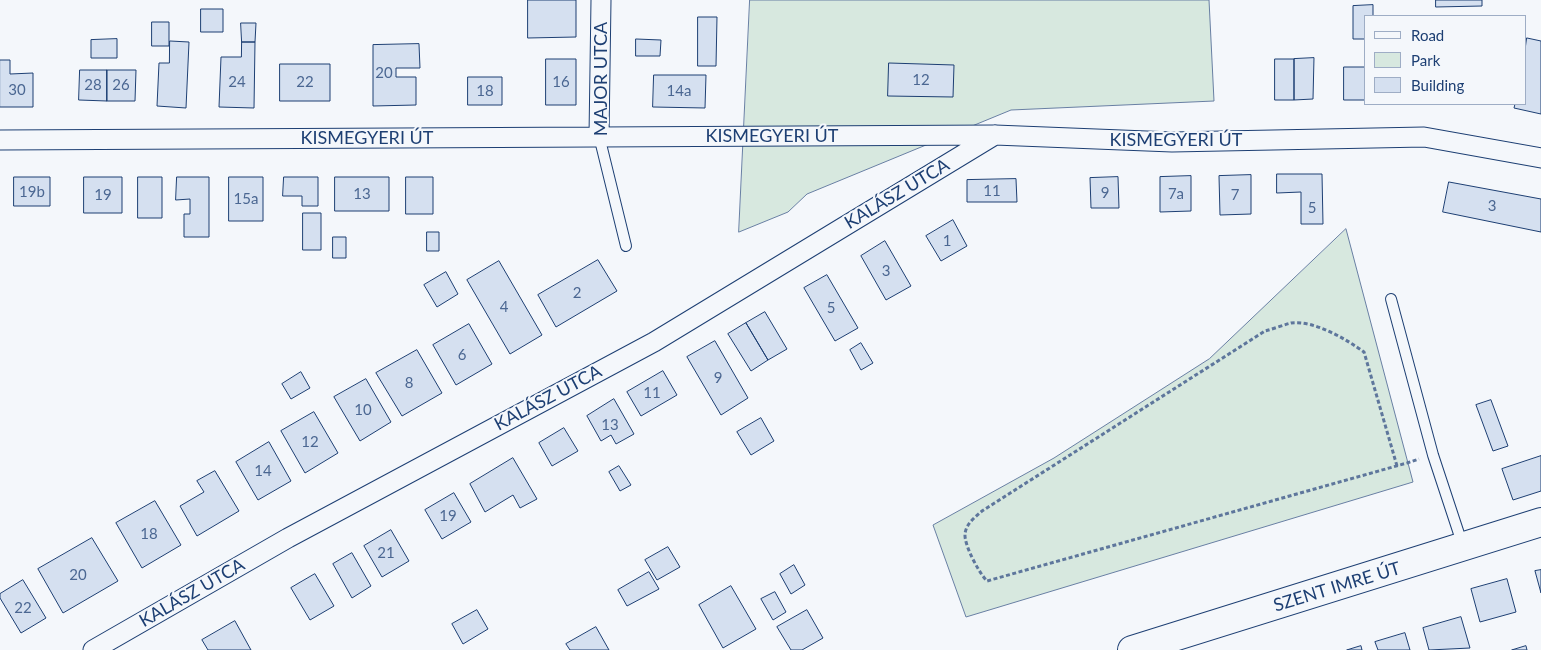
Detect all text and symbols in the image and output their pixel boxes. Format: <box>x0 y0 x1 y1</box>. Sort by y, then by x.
legend <box>1364 15 1526 105</box>
street label: MAJOR UTCA <box>590 22 612 136</box>
text: Road <box>1411 26 1444 44</box>
text: Park <box>1411 51 1440 69</box>
house number: 20 <box>375 64 393 82</box>
house number: 12 <box>912 71 930 89</box>
house number: 24 <box>228 73 246 91</box>
house number: 22 <box>296 73 314 91</box>
house number: 16 <box>552 73 570 91</box>
house number: 28 <box>84 76 102 94</box>
house number: 26 <box>112 76 130 94</box>
text: Building <box>1411 76 1464 94</box>
house number: 30 <box>8 81 26 99</box>
house number: 18 <box>476 82 494 100</box>
house number: 14a <box>667 82 691 100</box>
street label: KISMEGYERI ÚT <box>706 125 838 147</box>
street label: KISMEGYERI ÚT <box>301 127 433 149</box>
street label: KISMEGYERI ÚT <box>1110 129 1242 151</box>
street label: KALÁSZ UTCA <box>841 154 953 234</box>
house number: 11 <box>983 182 1001 200</box>
house number: 19b <box>19 183 45 201</box>
house number: 9 <box>1101 184 1109 202</box>
house number: 13 <box>353 185 371 203</box>
house number: 7a <box>1168 185 1184 203</box>
house number: 19 <box>94 186 112 204</box>
house number: 7 <box>1231 186 1239 204</box>
house number: 15a <box>234 190 258 208</box>
house number: 3 <box>1488 197 1496 215</box>
house number: 5 <box>1308 199 1316 217</box>
house number: 1 <box>943 232 951 250</box>
house number: 3 <box>882 262 890 280</box>
house number: 2 <box>573 284 581 302</box>
house number: 4 <box>500 298 508 316</box>
house number: 5 <box>827 299 835 317</box>
house number: 6 <box>458 346 466 364</box>
street label: KALÁSZ UTCA <box>491 361 605 435</box>
house number: 9 <box>714 369 722 387</box>
house number: 8 <box>405 374 413 392</box>
house number: 11 <box>643 384 661 402</box>
house number: 10 <box>354 401 372 419</box>
house number: 13 <box>601 416 619 434</box>
house number: 12 <box>301 433 319 451</box>
house number: 14 <box>254 462 272 480</box>
house number: 19 <box>439 507 457 525</box>
house number: 18 <box>140 525 158 543</box>
house number: 21 <box>377 544 395 562</box>
street label: KALÁSZ UTCA <box>135 554 249 632</box>
street label: SZENT IMRE ÚT <box>1271 557 1403 617</box>
house number: 20 <box>69 566 87 584</box>
house number: 22 <box>14 599 32 617</box>

